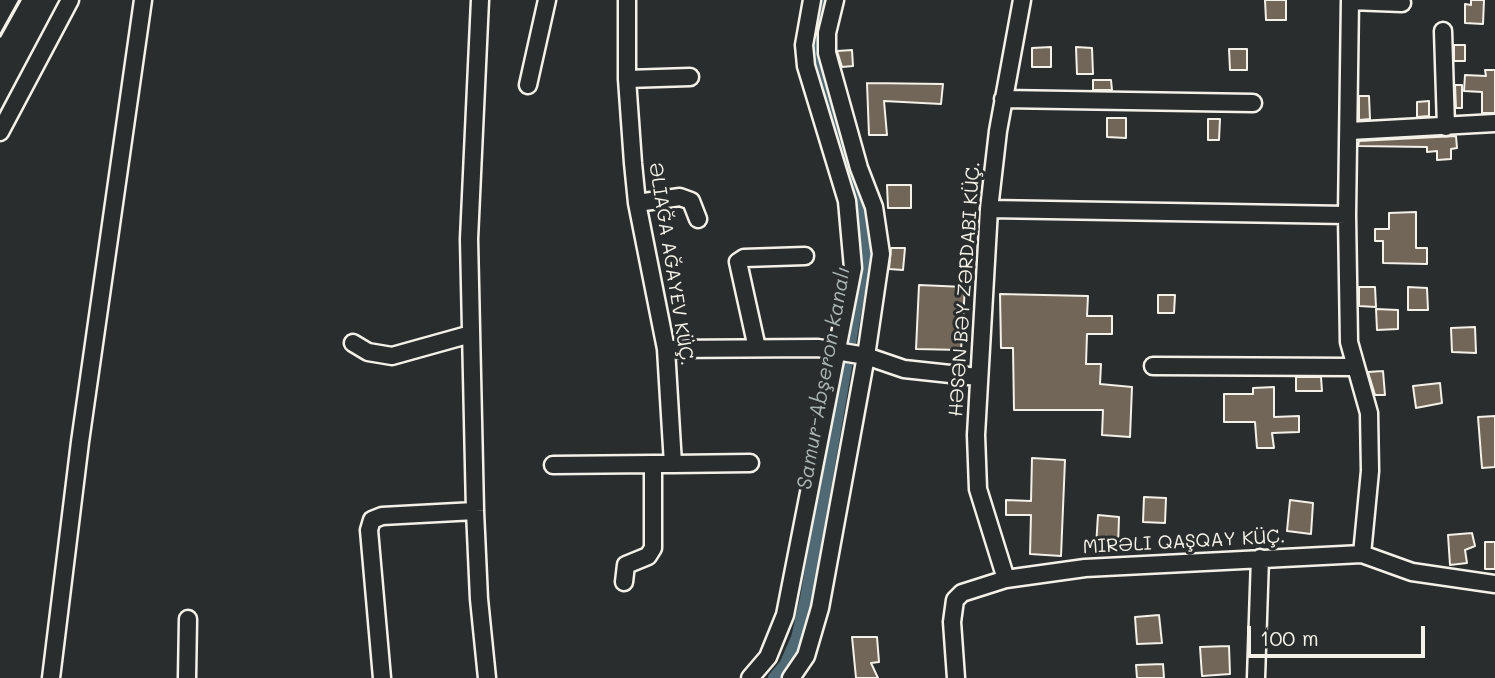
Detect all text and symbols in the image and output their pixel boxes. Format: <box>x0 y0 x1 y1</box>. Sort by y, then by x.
street label: ƏLIAĞA AĞAYEV KÜÇ. <box>644 161 698 367</box>
street label: HƏSƏN BƏY ZƏRDABI KÜÇ. <box>945 161 985 417</box>
water label: Samur-Abşeron kanalı <box>792 264 856 492</box>
street label: MIRƏLI QAŞQAY KÜÇ. <box>1082 525 1286 559</box>
scale bar <box>1250 612 1428 656</box>
text: 100 m <box>1260 624 1319 651</box>

